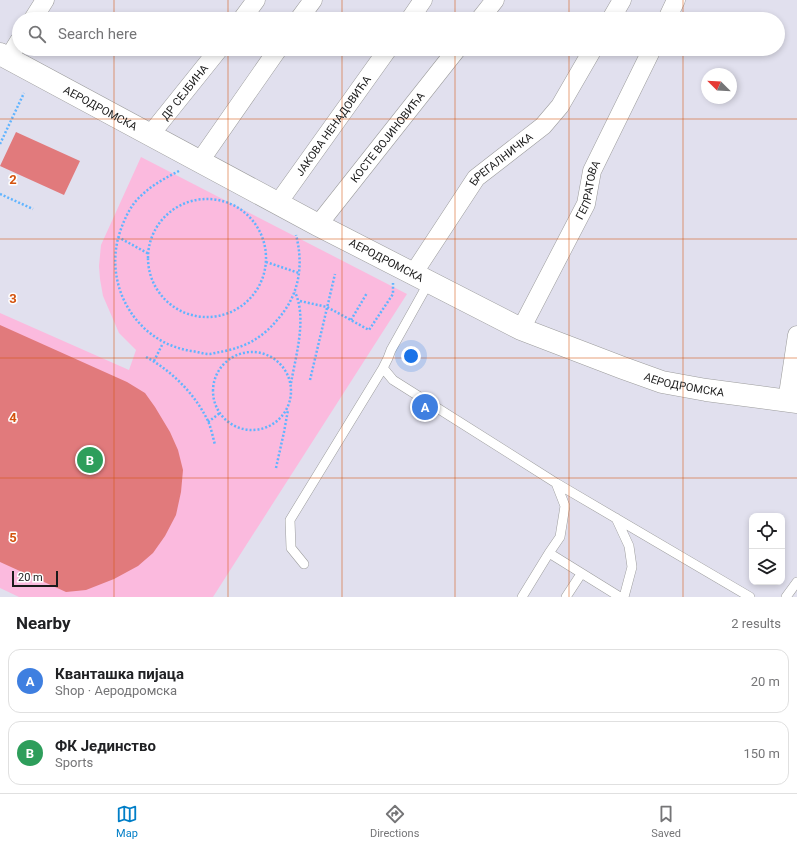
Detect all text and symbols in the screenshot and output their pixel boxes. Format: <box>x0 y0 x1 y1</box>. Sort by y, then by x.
search box <box>12 12 785 56</box>
icon: search <box>26 23 48 45</box>
text: Search here <box>58 25 137 43</box>
street label: ДР СЕЈБИНА <box>159 61 211 123</box>
north arrow <box>701 68 737 104</box>
street label: ЈАКОВА НЕНАДОВИЋА <box>293 73 374 179</box>
street label: АЕРОДРОМСКА <box>61 83 140 134</box>
street label: КОСТЕ ВОЈИНОВИЋА <box>348 89 428 185</box>
street label: БРЕГАЛНИЧКА <box>467 130 536 188</box>
street label: ГЕПРАТОВА <box>573 158 604 222</box>
text: 2 <box>9 172 17 187</box>
street label: АЕРОДРОМСКА <box>347 236 426 285</box>
text: 3 <box>9 291 17 306</box>
your location <box>401 346 421 366</box>
street label: АЕРОДРОМСКА <box>642 370 726 399</box>
pin: A <box>412 392 438 422</box>
text: 4 <box>9 410 17 425</box>
pin: B <box>77 445 103 475</box>
map controls <box>749 513 785 585</box>
button: locate <box>749 513 785 549</box>
text: 5 <box>9 530 17 545</box>
button: layers <box>749 549 785 585</box>
scale bar <box>12 569 58 588</box>
text: 20 m <box>18 571 43 584</box>
text: Nearby <box>16 613 71 633</box>
text: 2 results <box>731 616 781 631</box>
text: Кванташка пијаца <box>55 665 184 683</box>
text: A <box>26 674 34 689</box>
text: 20 m <box>751 674 780 689</box>
text: Shop · Аеродромска <box>55 683 177 698</box>
text: ФК Јединство <box>55 737 156 755</box>
text: B <box>26 746 34 761</box>
text: 150 m <box>743 746 780 761</box>
text: Sports <box>55 755 93 770</box>
tab: Map <box>116 803 138 840</box>
tab: Directions <box>370 803 419 840</box>
tab: Saved <box>651 803 681 840</box>

